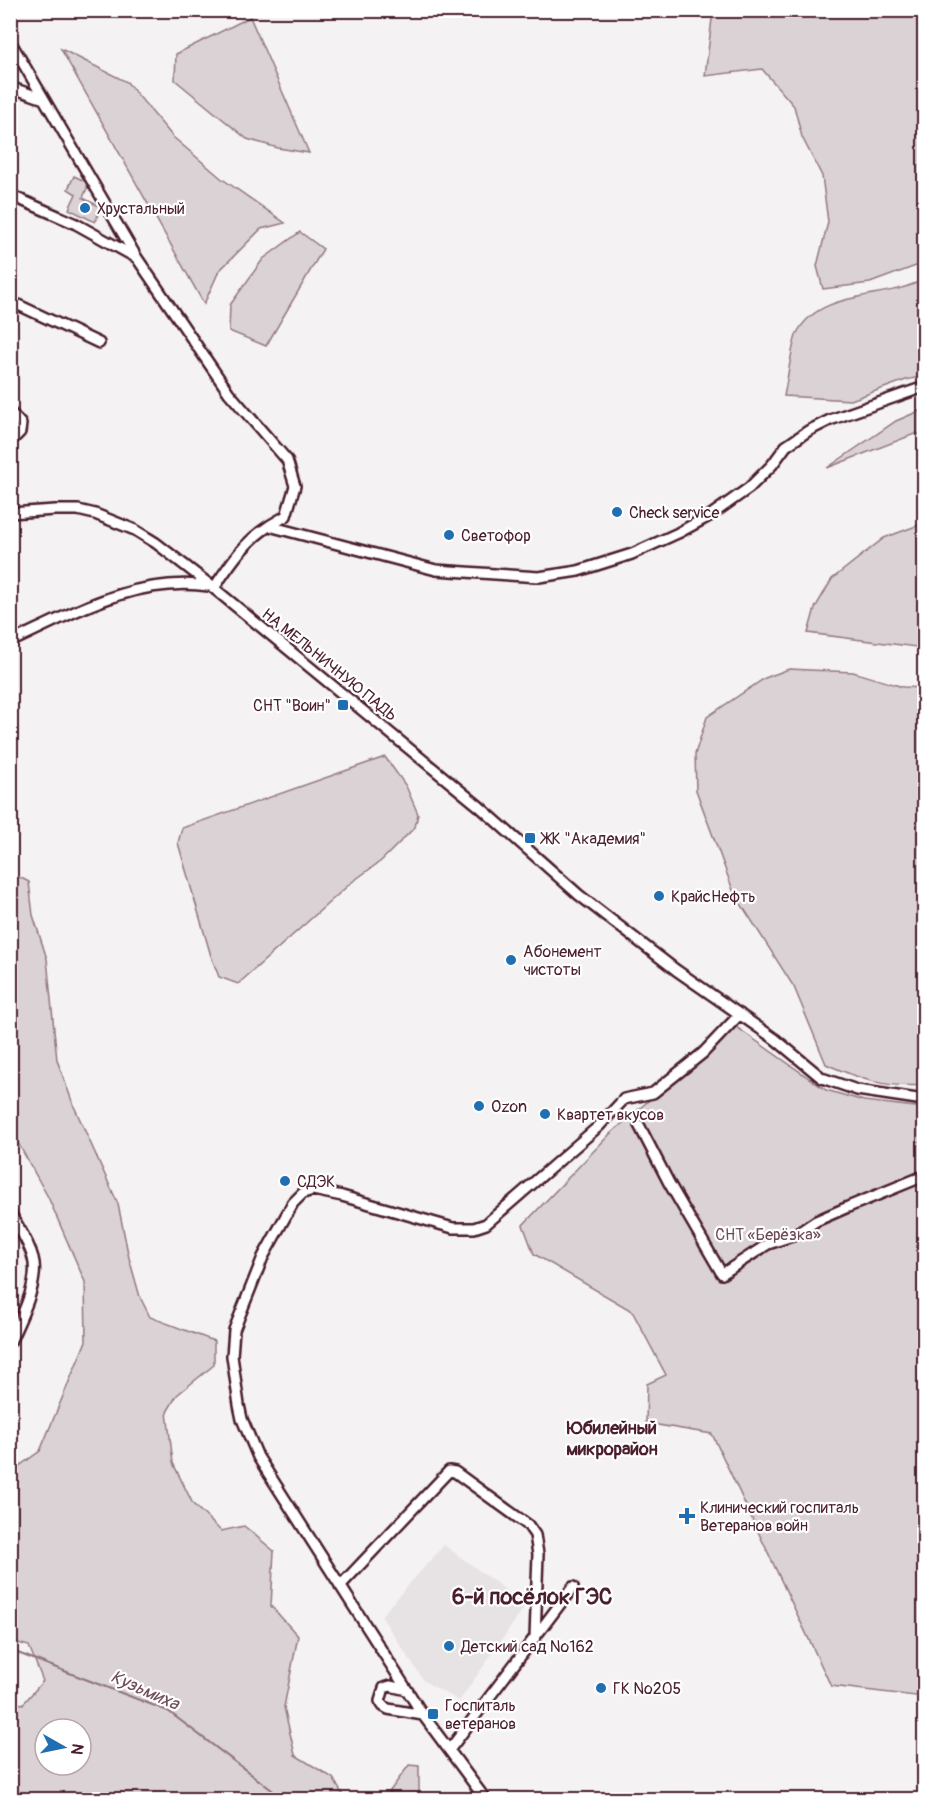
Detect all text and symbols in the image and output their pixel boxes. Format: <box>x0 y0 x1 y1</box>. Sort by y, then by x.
place label: Хрустальный <box>97 199 185 219</box>
marker: Хрустальный <box>78 201 92 215</box>
place label: Check service <box>629 503 719 523</box>
marker: Check service <box>610 505 624 519</box>
place label: Светофор <box>461 526 531 546</box>
marker: Светофор <box>442 528 456 542</box>
street label: НА МЕЛЬНИЧНУЮ ПАДЬ <box>258 604 401 726</box>
place label: СНТ "Воин" <box>253 696 331 716</box>
marker: СНТ "Воин" <box>336 698 350 712</box>
place label: ЖК "Академия" <box>539 829 646 849</box>
marker: ЖК "Академия" <box>523 831 537 845</box>
place label: КрайсНефть <box>671 887 756 907</box>
marker: КрайсНефть <box>652 889 666 903</box>
place label: Абонемент чистоты <box>523 942 601 980</box>
marker: Абонемент чистоты <box>504 953 518 967</box>
place label: Ozon <box>491 1097 527 1117</box>
marker: Ozon <box>472 1099 486 1113</box>
place label: Квартет вкусов <box>557 1105 664 1125</box>
marker: Квартет вкусов <box>538 1107 552 1121</box>
place label: СДЭК <box>297 1172 335 1192</box>
marker: СДЭК <box>278 1174 292 1188</box>
park label: СНТ «Берёзка» <box>715 1225 821 1245</box>
district label: Юбилейный микрорайон <box>566 1417 658 1461</box>
place label: Клинический госпиталь Ветеранов войн <box>700 1498 859 1536</box>
marker: Клинический госпиталь Ветеранов войн <box>678 1507 696 1525</box>
district label: 6-й посёлок ГЭС <box>452 1583 613 1611</box>
place label: Детский сад №162 <box>460 1637 594 1657</box>
marker: Детский сад №162 <box>442 1639 456 1653</box>
water label: Кузьмиха <box>107 1665 184 1716</box>
place label: ГК №205 <box>613 1679 681 1699</box>
marker: ГК №205 <box>594 1681 608 1695</box>
place label: Госпиталь ветеранов <box>445 1696 516 1734</box>
marker: Госпиталь ветеранов <box>426 1707 440 1721</box>
north arrow <box>33 1717 93 1777</box>
text: N <box>66 1742 88 1756</box>

